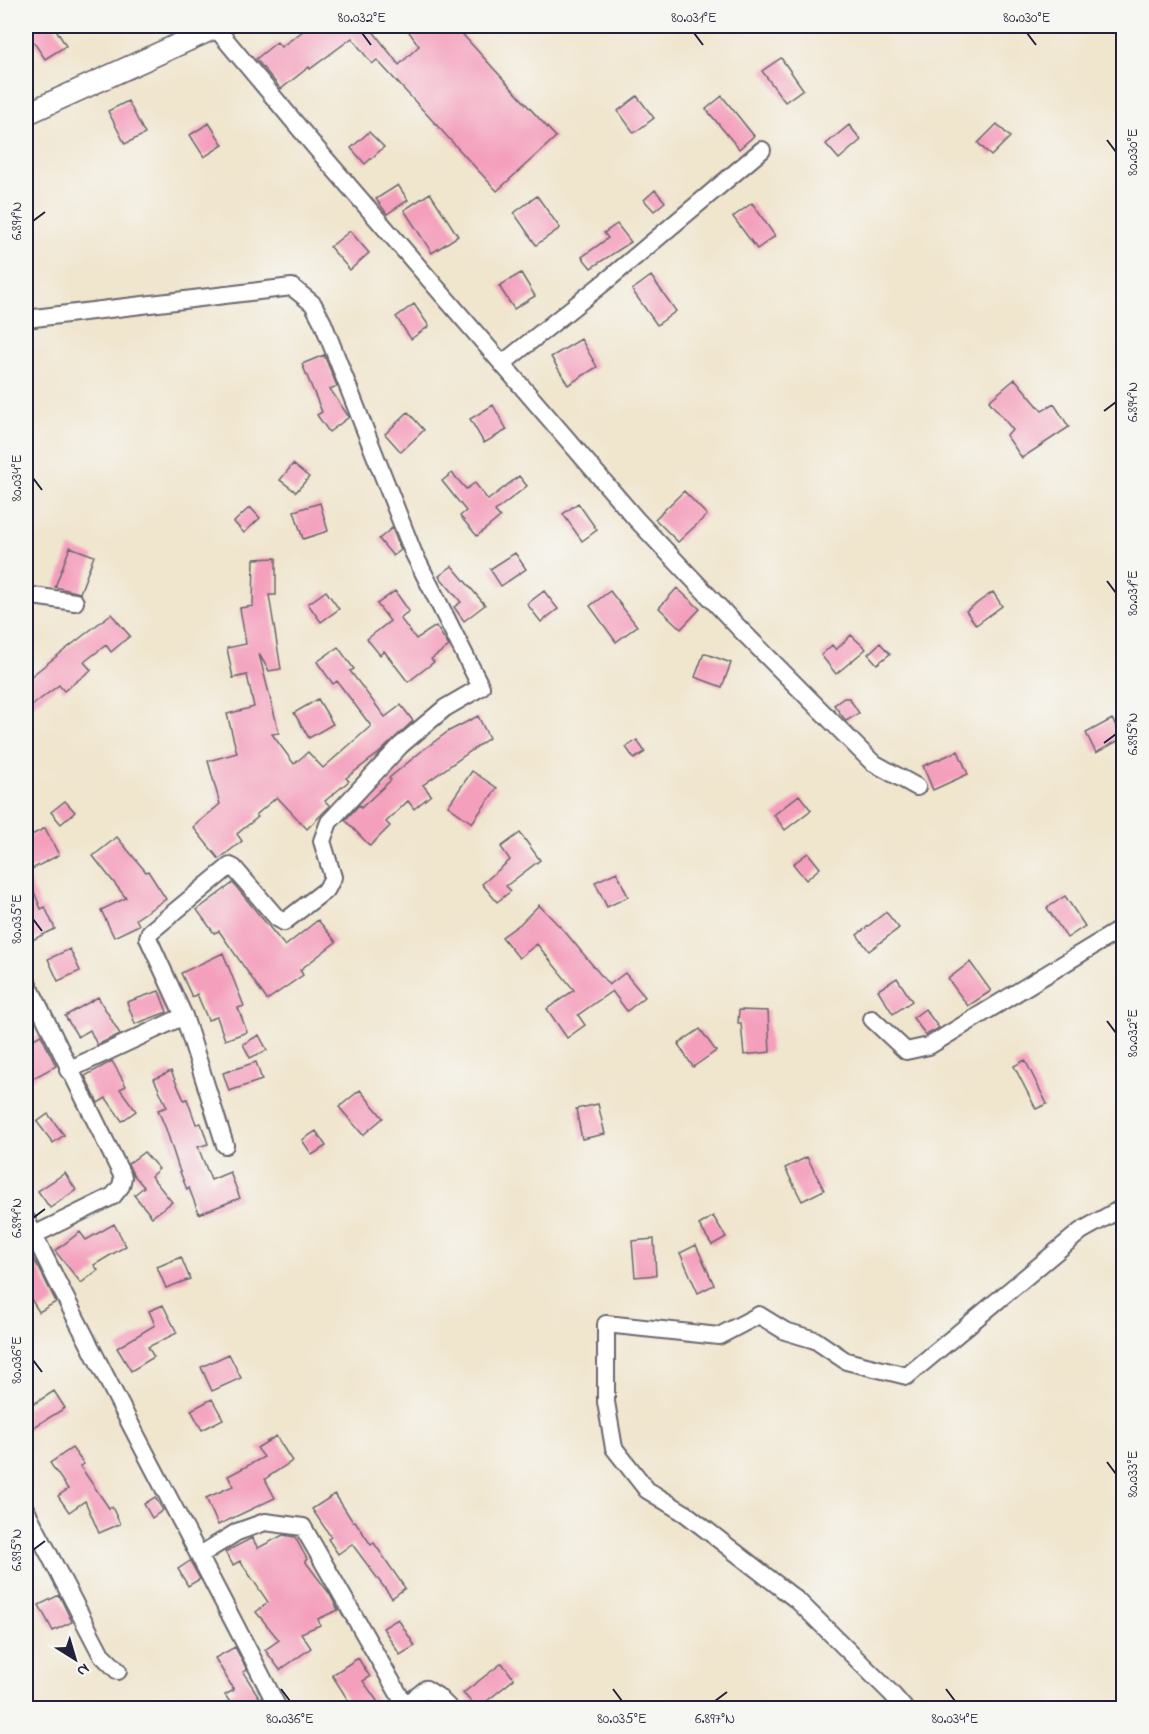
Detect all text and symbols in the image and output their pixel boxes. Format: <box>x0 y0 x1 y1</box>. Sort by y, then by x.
text: 80.032°E <box>338 7 386 29</box>
text: 80.031°E <box>671 7 717 29</box>
text: 80.030°E <box>1003 7 1051 29</box>
text: 80.030°E <box>1122 128 1144 176</box>
text: 6.891°N <box>6 202 28 240</box>
text: 6.894°N <box>1122 382 1144 422</box>
text: 80.034°E <box>6 454 28 502</box>
text: 80.031°E <box>1122 570 1144 616</box>
text: 6.895°N <box>1122 713 1144 755</box>
text: 80.035°E <box>6 894 28 944</box>
text: 80.032°E <box>1122 1009 1144 1057</box>
text: 6.894°N <box>6 1198 28 1238</box>
text: 80.036°E <box>6 1336 28 1384</box>
text: 80.033°E <box>1122 1450 1144 1498</box>
text: 6.895°N <box>6 1529 28 1571</box>
north arrow <box>45 1629 105 1689</box>
text: N <box>71 1657 94 1682</box>
text: 80.036°E <box>266 1708 314 1730</box>
text: 80.035°E <box>597 1708 647 1730</box>
text: 6.897°N <box>695 1708 735 1730</box>
text: 80.034°E <box>931 1708 979 1730</box>

